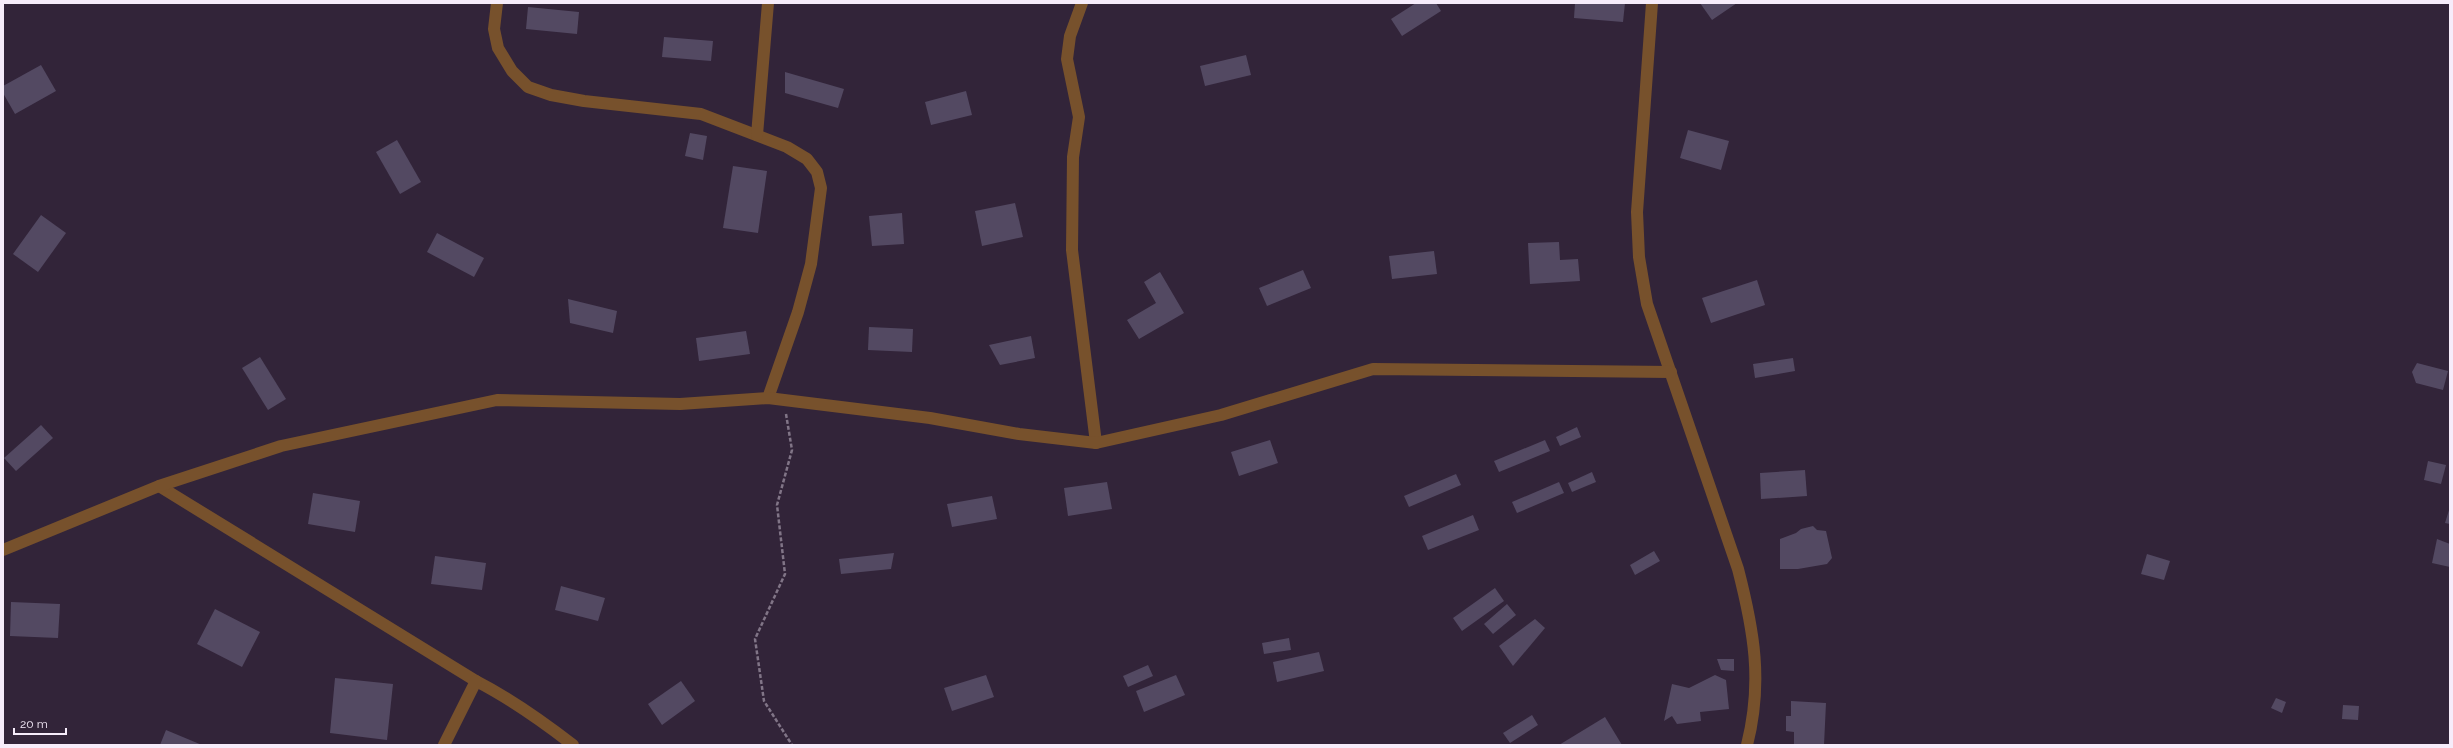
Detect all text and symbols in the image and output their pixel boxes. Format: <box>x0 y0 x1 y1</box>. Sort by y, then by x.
scale bar <box>14 710 66 736</box>
text: 20 m <box>20 717 48 731</box>

